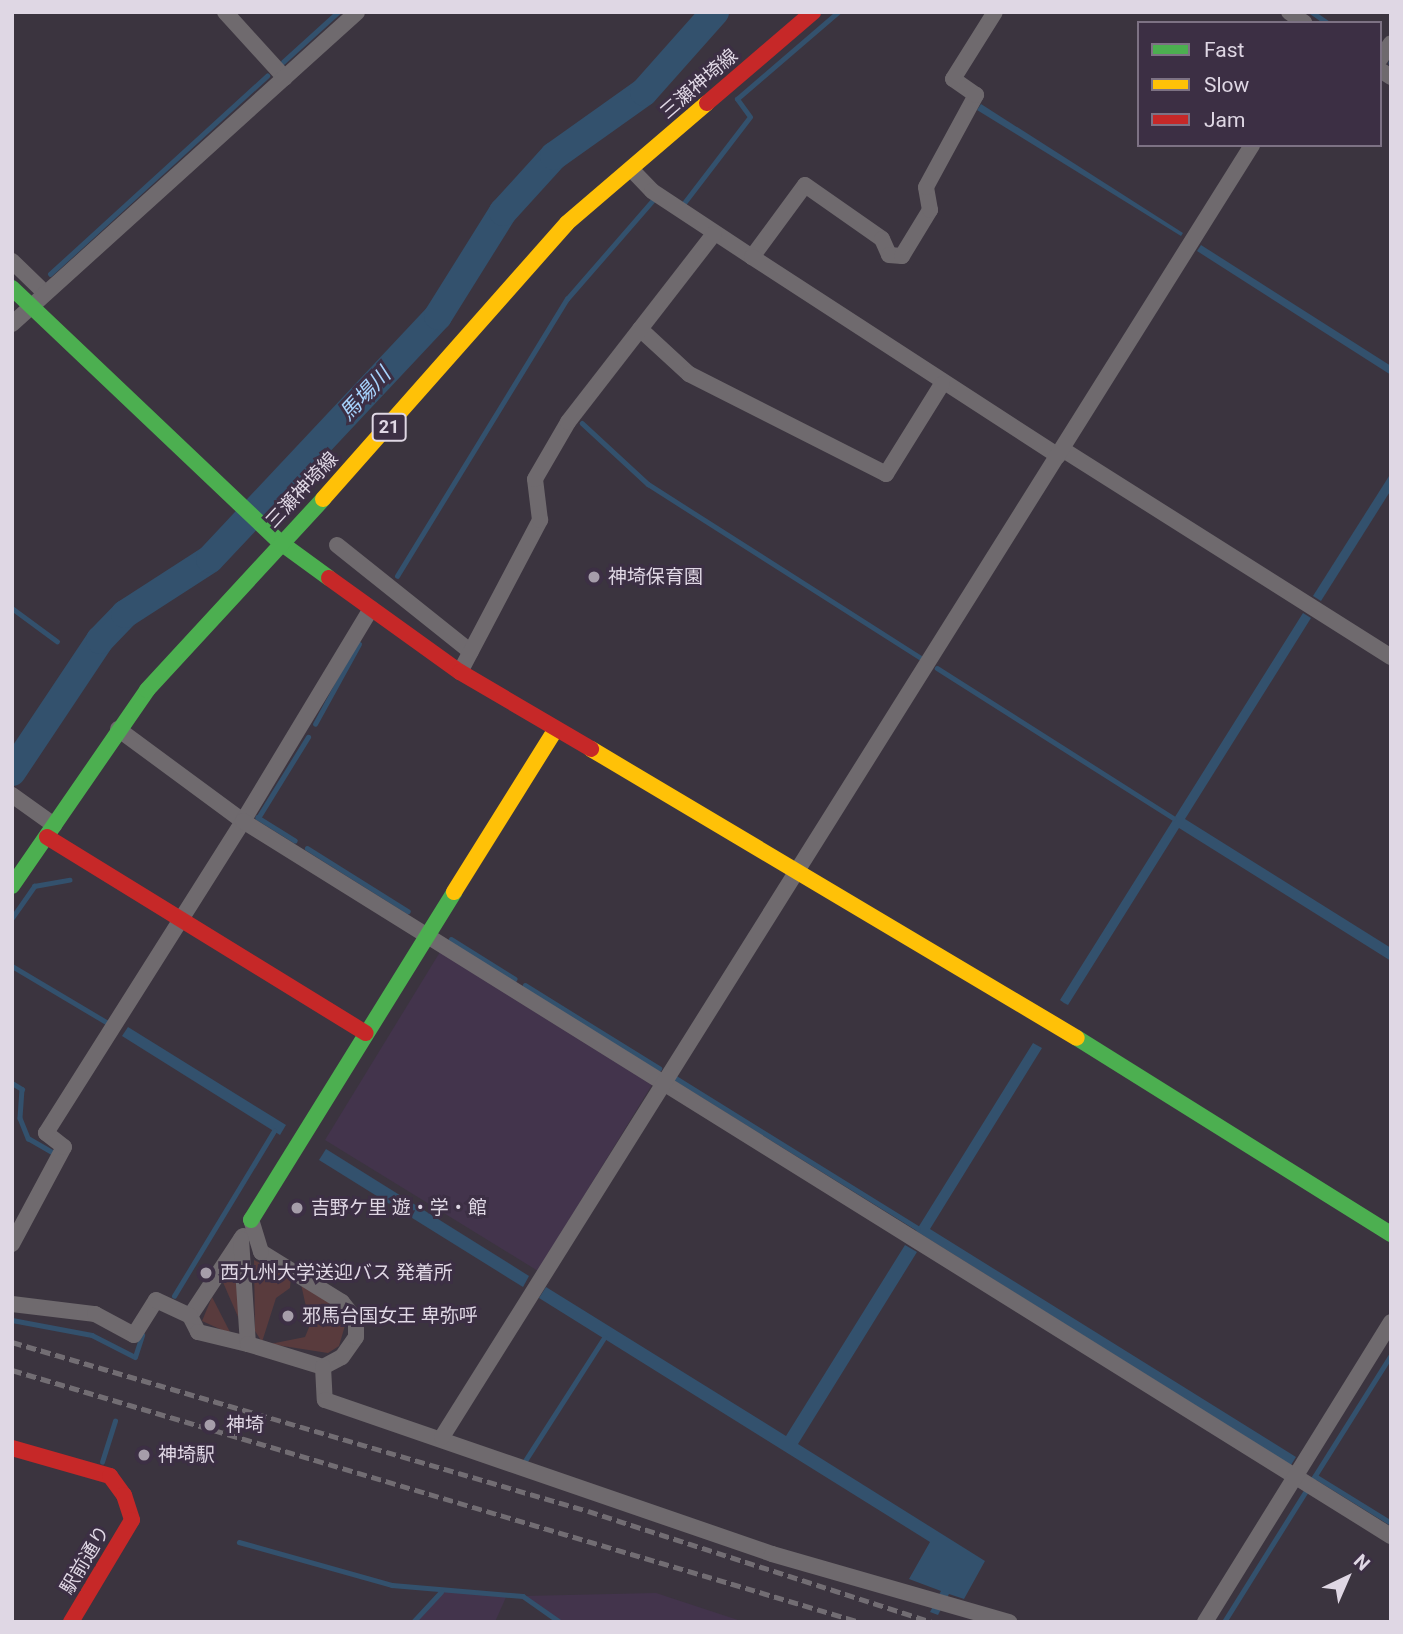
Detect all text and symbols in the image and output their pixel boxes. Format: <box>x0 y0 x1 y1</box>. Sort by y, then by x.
legend <box>1137 21 1382 147</box>
text: Fast <box>1204 38 1244 62</box>
street label: 三瀬神埼線 <box>656 44 742 124</box>
text: Slow <box>1204 73 1249 97</box>
text: Jam <box>1204 108 1245 132</box>
water label: 馬場川 <box>334 362 396 426</box>
road number: 21 <box>372 412 406 442</box>
street label: 三瀬神埼線 <box>261 447 343 533</box>
place label: 神埼保育園 <box>608 566 703 588</box>
marker: 神埼保育園 <box>586 569 602 585</box>
place label: 吉野ケ里 遊・学・館 <box>311 1197 487 1219</box>
marker: 吉野ケ里 遊・学・館 <box>289 1200 305 1216</box>
place label: 西九州大学送迎バス 発着所 <box>220 1262 453 1284</box>
marker: 西九州大学送迎バス 発着所 <box>198 1265 214 1281</box>
place label: 邪馬台国女王 卑弥呼 <box>302 1305 478 1327</box>
marker: 邪馬台国女王 卑弥呼 <box>280 1308 296 1324</box>
place label: 神埼 <box>226 1414 264 1436</box>
marker: 神埼 <box>200 1415 220 1435</box>
place label: 神埼駅 <box>158 1444 215 1466</box>
marker: 神埼駅 <box>136 1447 152 1463</box>
street label: 駅前通り <box>56 1522 114 1598</box>
north arrow <box>1312 1543 1382 1613</box>
text: N <box>1349 1550 1375 1575</box>

